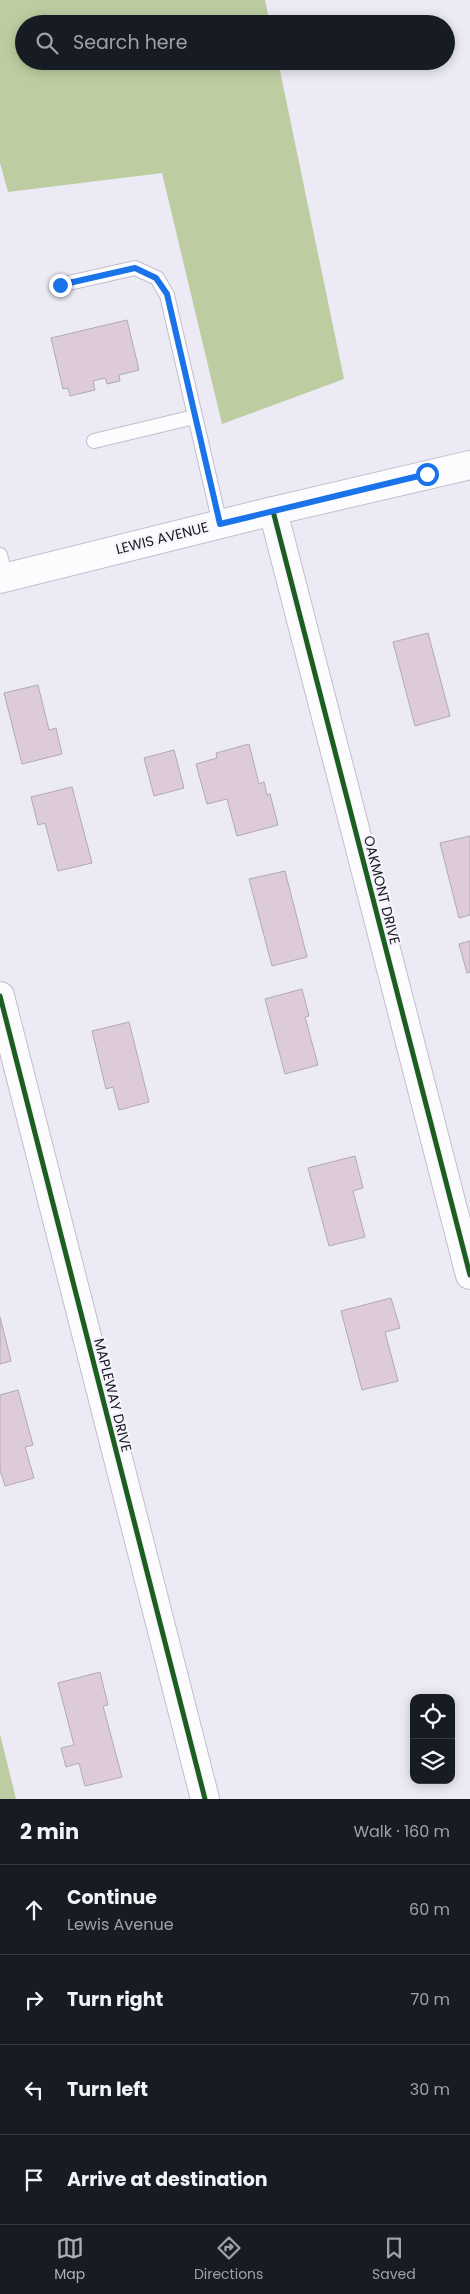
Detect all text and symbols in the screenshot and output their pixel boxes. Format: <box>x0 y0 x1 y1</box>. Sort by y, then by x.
search box <box>15 15 455 70</box>
icon: search <box>33 29 61 57</box>
text: Search here <box>73 29 187 56</box>
route end <box>49 274 72 297</box>
route start <box>416 463 439 486</box>
street label: LEWIS AVENUE <box>114 517 210 559</box>
street label: OAKMONT DRIVE <box>359 833 405 947</box>
street label: MAPLEWAY DRIVE <box>89 1336 137 1454</box>
map controls <box>410 1694 455 1784</box>
button: locate <box>410 1694 455 1739</box>
button: layers <box>410 1739 455 1784</box>
text: 2 min <box>20 1817 79 1846</box>
text: Walk · 160 m <box>353 1820 450 1843</box>
text: Continue <box>67 1884 157 1911</box>
icon: ahead <box>20 1896 48 1924</box>
text: 60 m <box>409 1898 450 1921</box>
text: Lewis Avenue <box>67 1913 174 1936</box>
icon: right <box>20 1986 48 2014</box>
text: Turn right <box>67 1986 163 2013</box>
text: 70 m <box>410 1988 450 2011</box>
icon: left <box>20 2076 48 2104</box>
text: Turn left <box>67 2076 148 2103</box>
text: 30 m <box>410 2078 450 2101</box>
icon: arrive <box>20 2166 48 2194</box>
text: Arrive at destination <box>67 2166 268 2193</box>
tab: Map <box>54 2234 85 2285</box>
tab: Directions <box>194 2234 263 2285</box>
tab: Saved <box>372 2234 416 2285</box>

